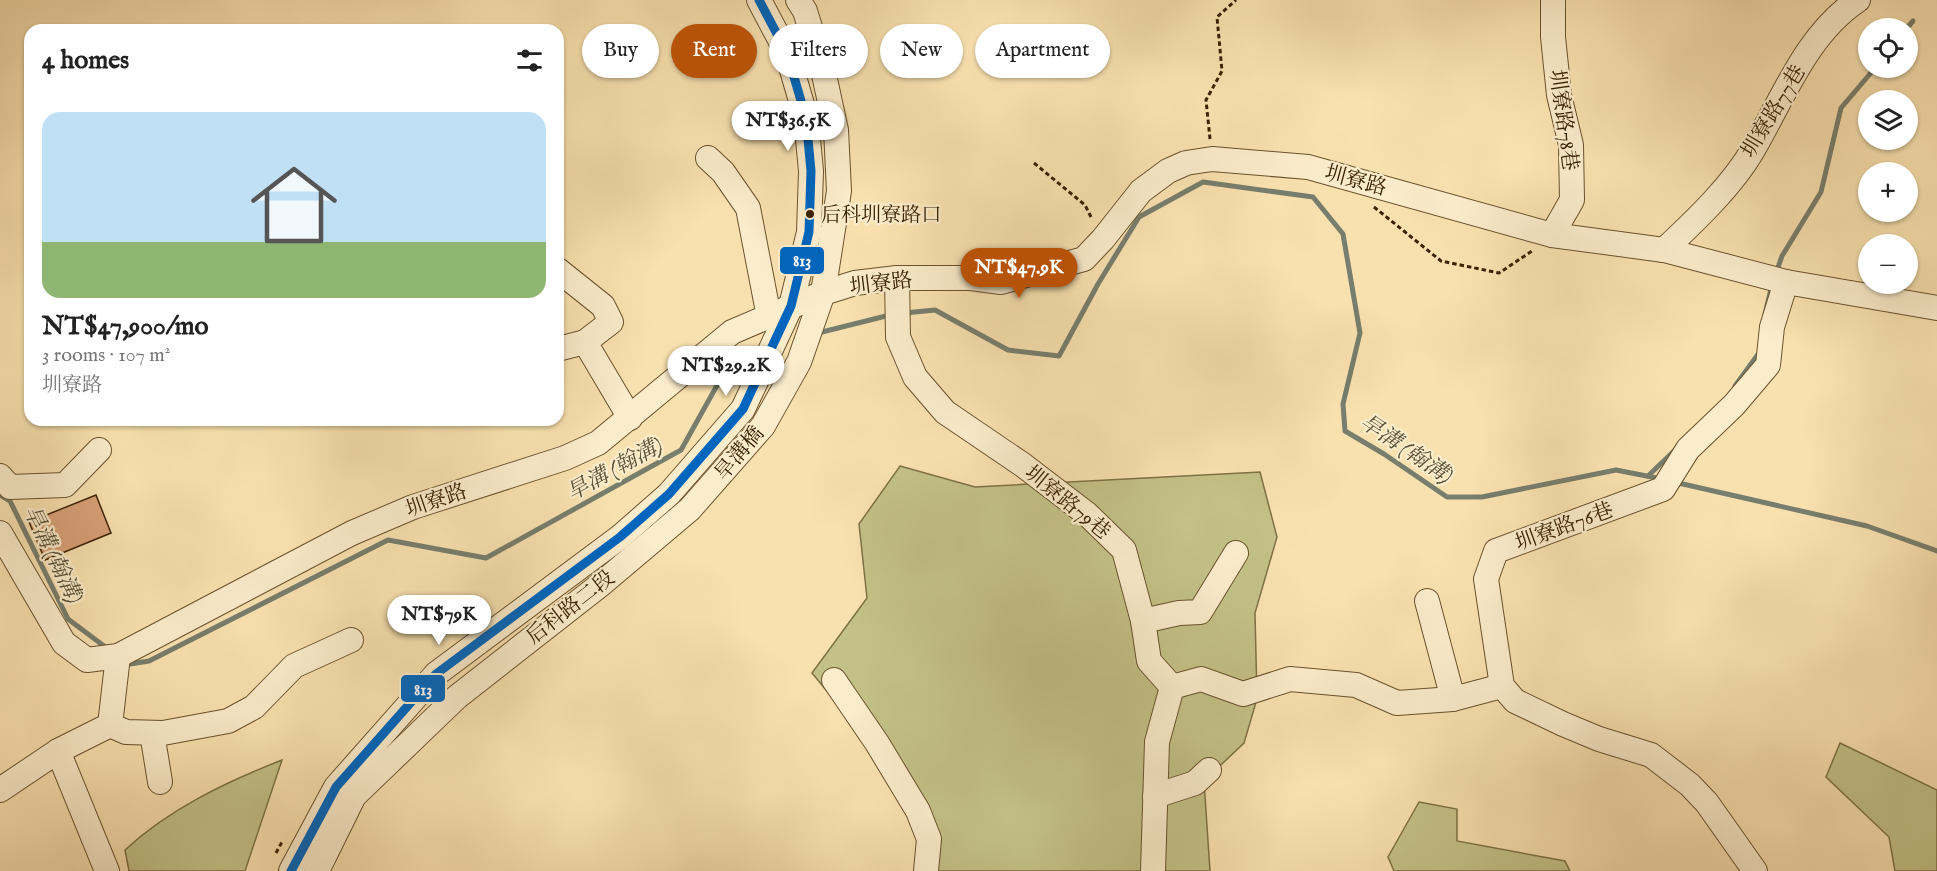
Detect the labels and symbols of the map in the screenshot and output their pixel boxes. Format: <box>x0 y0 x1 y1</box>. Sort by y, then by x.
street label: 圳寮路77巷 <box>1736 60 1813 163</box>
street label: 圳寮路78巷 <box>1542 68 1583 173</box>
pin: NT$36.5K <box>726 101 850 152</box>
street label: 圳寮路 <box>1322 160 1390 203</box>
place label: 后科圳寮路口 <box>821 203 941 228</box>
marker: 后科圳寮路口 <box>804 208 816 220</box>
line badge: 813 <box>779 246 825 275</box>
pin: NT$47.9K <box>957 248 1081 299</box>
text: 813 <box>793 252 811 272</box>
street label: 圳寮路 <box>848 267 914 302</box>
pin: NT$29.2K <box>664 346 788 397</box>
water label: 旱溝 (翰溝) <box>1354 408 1458 491</box>
street label: 旱溝橋 <box>710 421 771 487</box>
water label: 旱溝 (翰溝) <box>562 432 668 508</box>
street label: 圳寮路79巷 <box>1019 460 1116 546</box>
street label: 圳寮路 <box>402 478 471 524</box>
street label: 圳寮路76巷 <box>1512 497 1617 558</box>
water label: 旱溝 (翰溝) <box>16 501 88 609</box>
street label: 后科路二段 <box>521 565 621 651</box>
pin: NT$79K <box>390 595 488 646</box>
line badge: 813 <box>400 674 446 703</box>
text: 813 <box>414 681 432 701</box>

